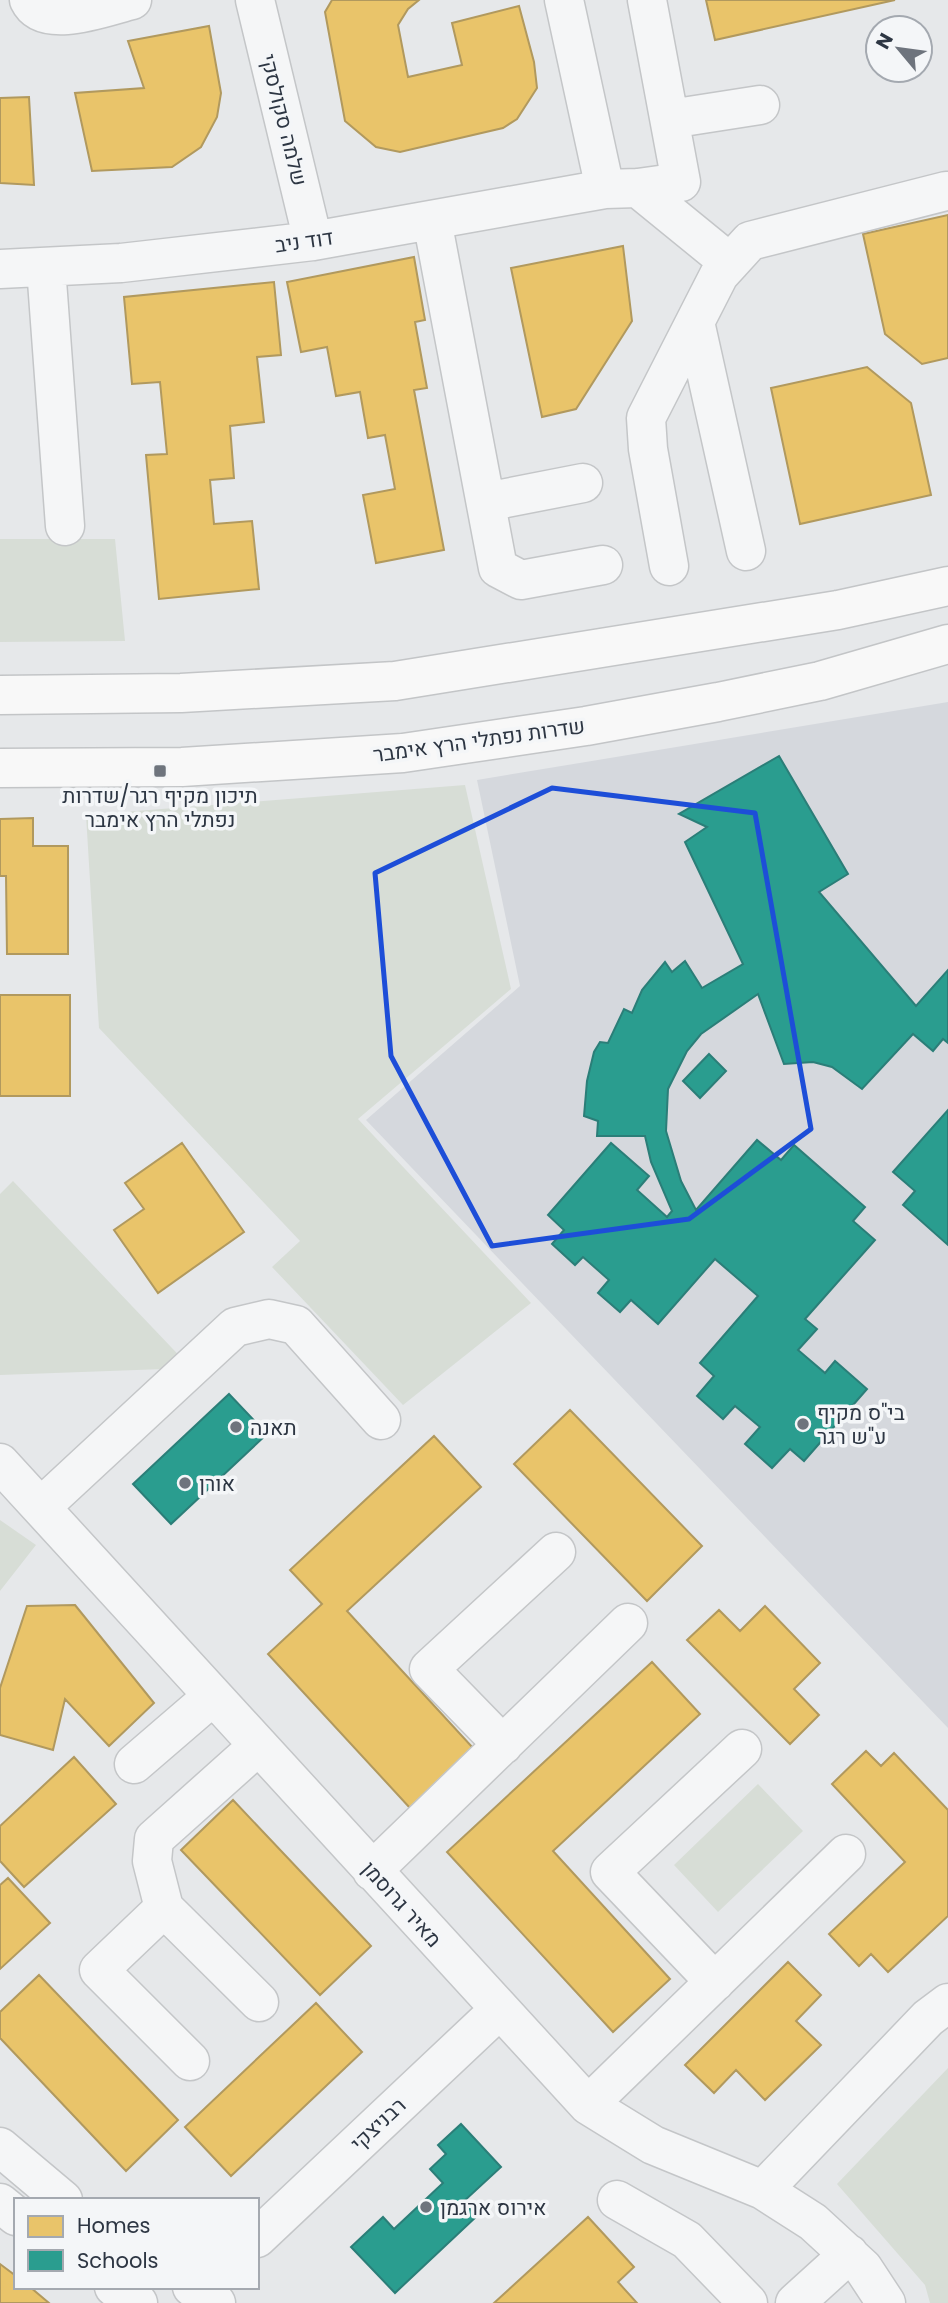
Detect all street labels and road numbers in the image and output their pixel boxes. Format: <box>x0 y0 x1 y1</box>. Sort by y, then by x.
street label: שלמה סקולסקי <box>254 51 314 189</box>
street label: דוד ניב <box>273 223 335 259</box>
street label: שדרות נפתלי הרץ אימבר <box>371 711 587 769</box>
street label: מאיר גרוסמן <box>356 1855 448 1953</box>
street label: רבניצקי <box>344 2091 412 2157</box>

